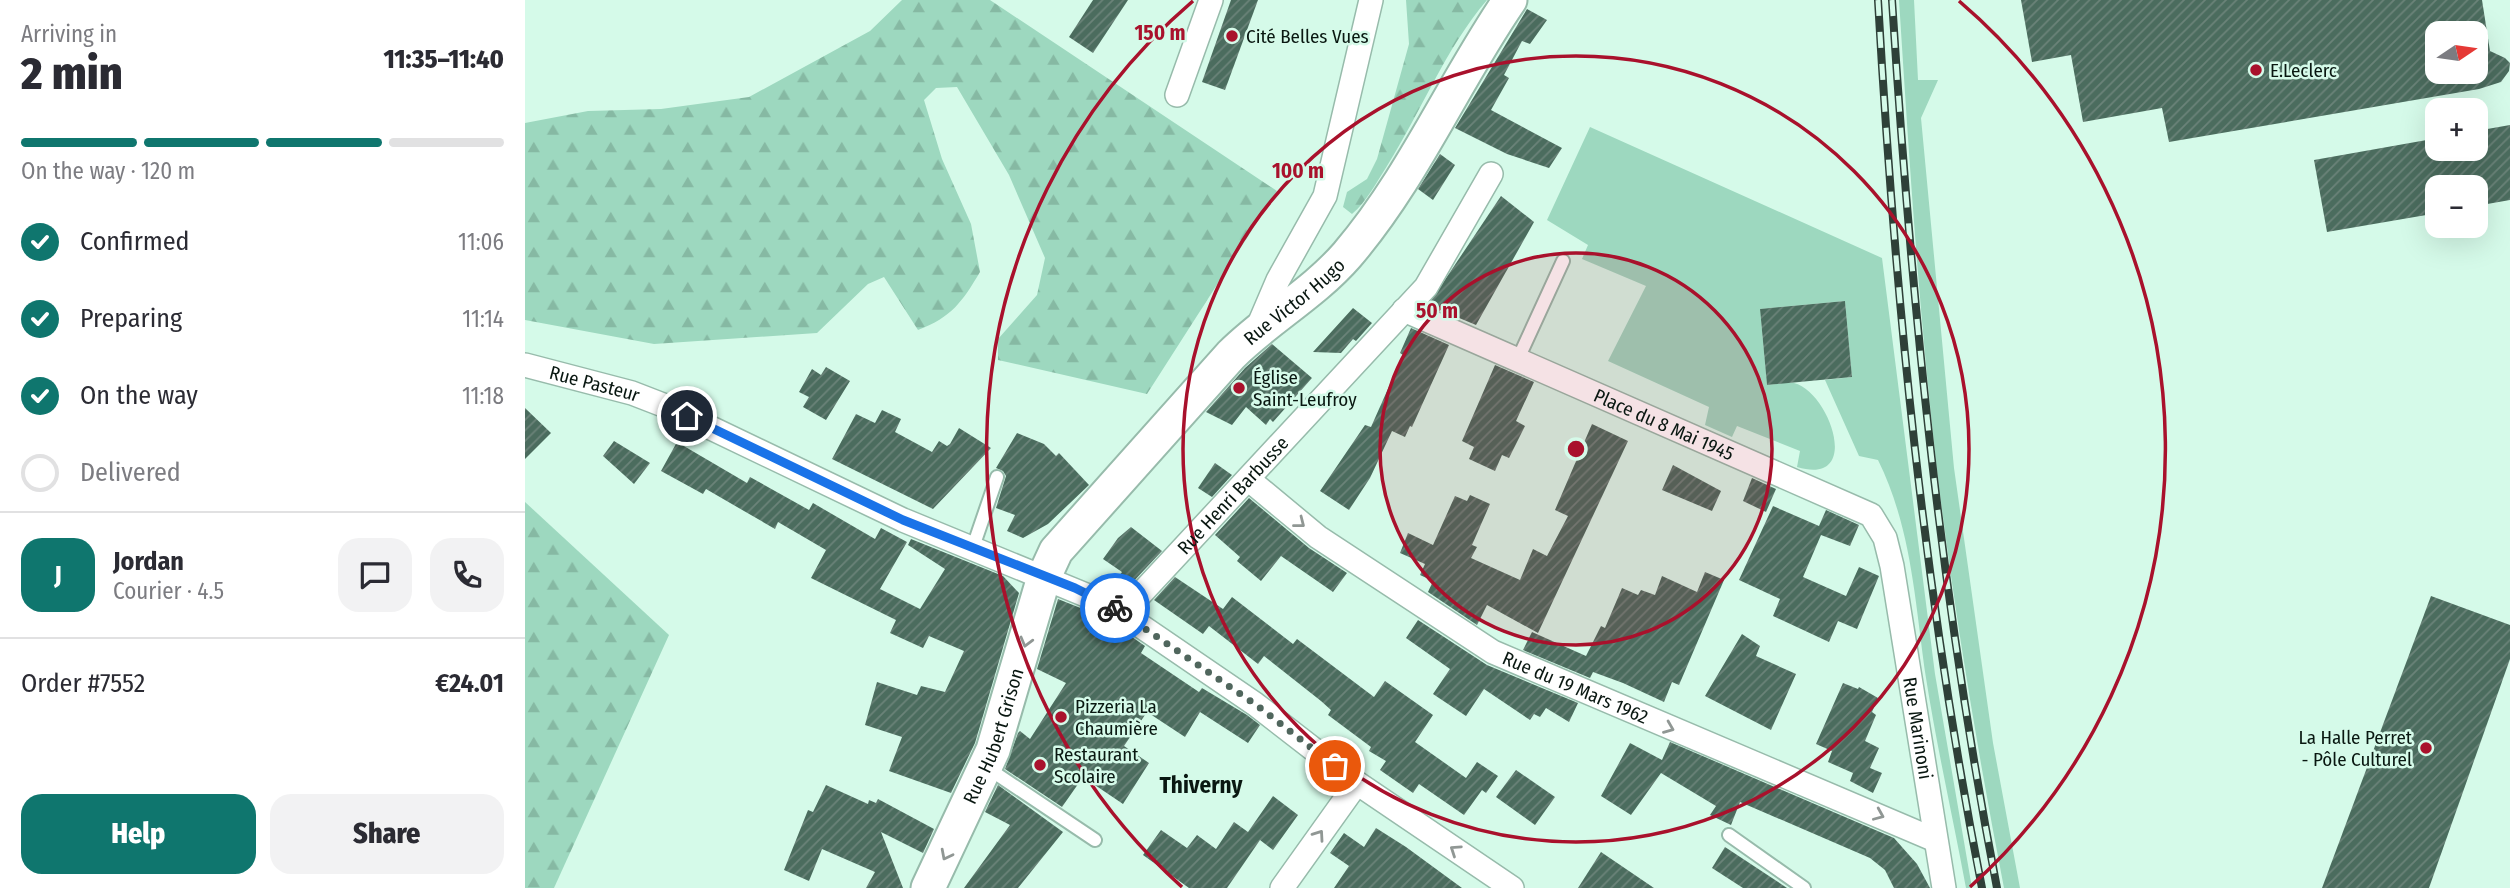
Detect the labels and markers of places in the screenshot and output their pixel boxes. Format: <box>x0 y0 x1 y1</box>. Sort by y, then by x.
place label: Cité Belles Vues <box>1246 25 1369 48</box>
marker: Cité Belles Vues <box>1224 28 1240 44</box>
place label: E.Leclerc <box>2270 59 2337 82</box>
marker: E.Leclerc <box>2248 62 2264 78</box>
place label: Église Saint-Leufroy <box>1253 366 1357 411</box>
marker: Église Saint-Leufroy <box>1231 380 1247 396</box>
pin <box>657 386 717 446</box>
centre of rings <box>1564 437 1588 461</box>
place label: Pizzeria La Chaumière <box>1075 695 1158 740</box>
marker: Pizzeria La Chaumière <box>1053 709 1069 725</box>
place label: La Halle Perret - Pôle Culturel <box>2298 726 2413 771</box>
pin <box>1305 736 1365 796</box>
marker: La Halle Perret - Pôle Culturel <box>2418 740 2434 756</box>
place label: Restaurant Scolaire <box>1054 743 1139 788</box>
marker: Restaurant Scolaire <box>1032 757 1048 773</box>

